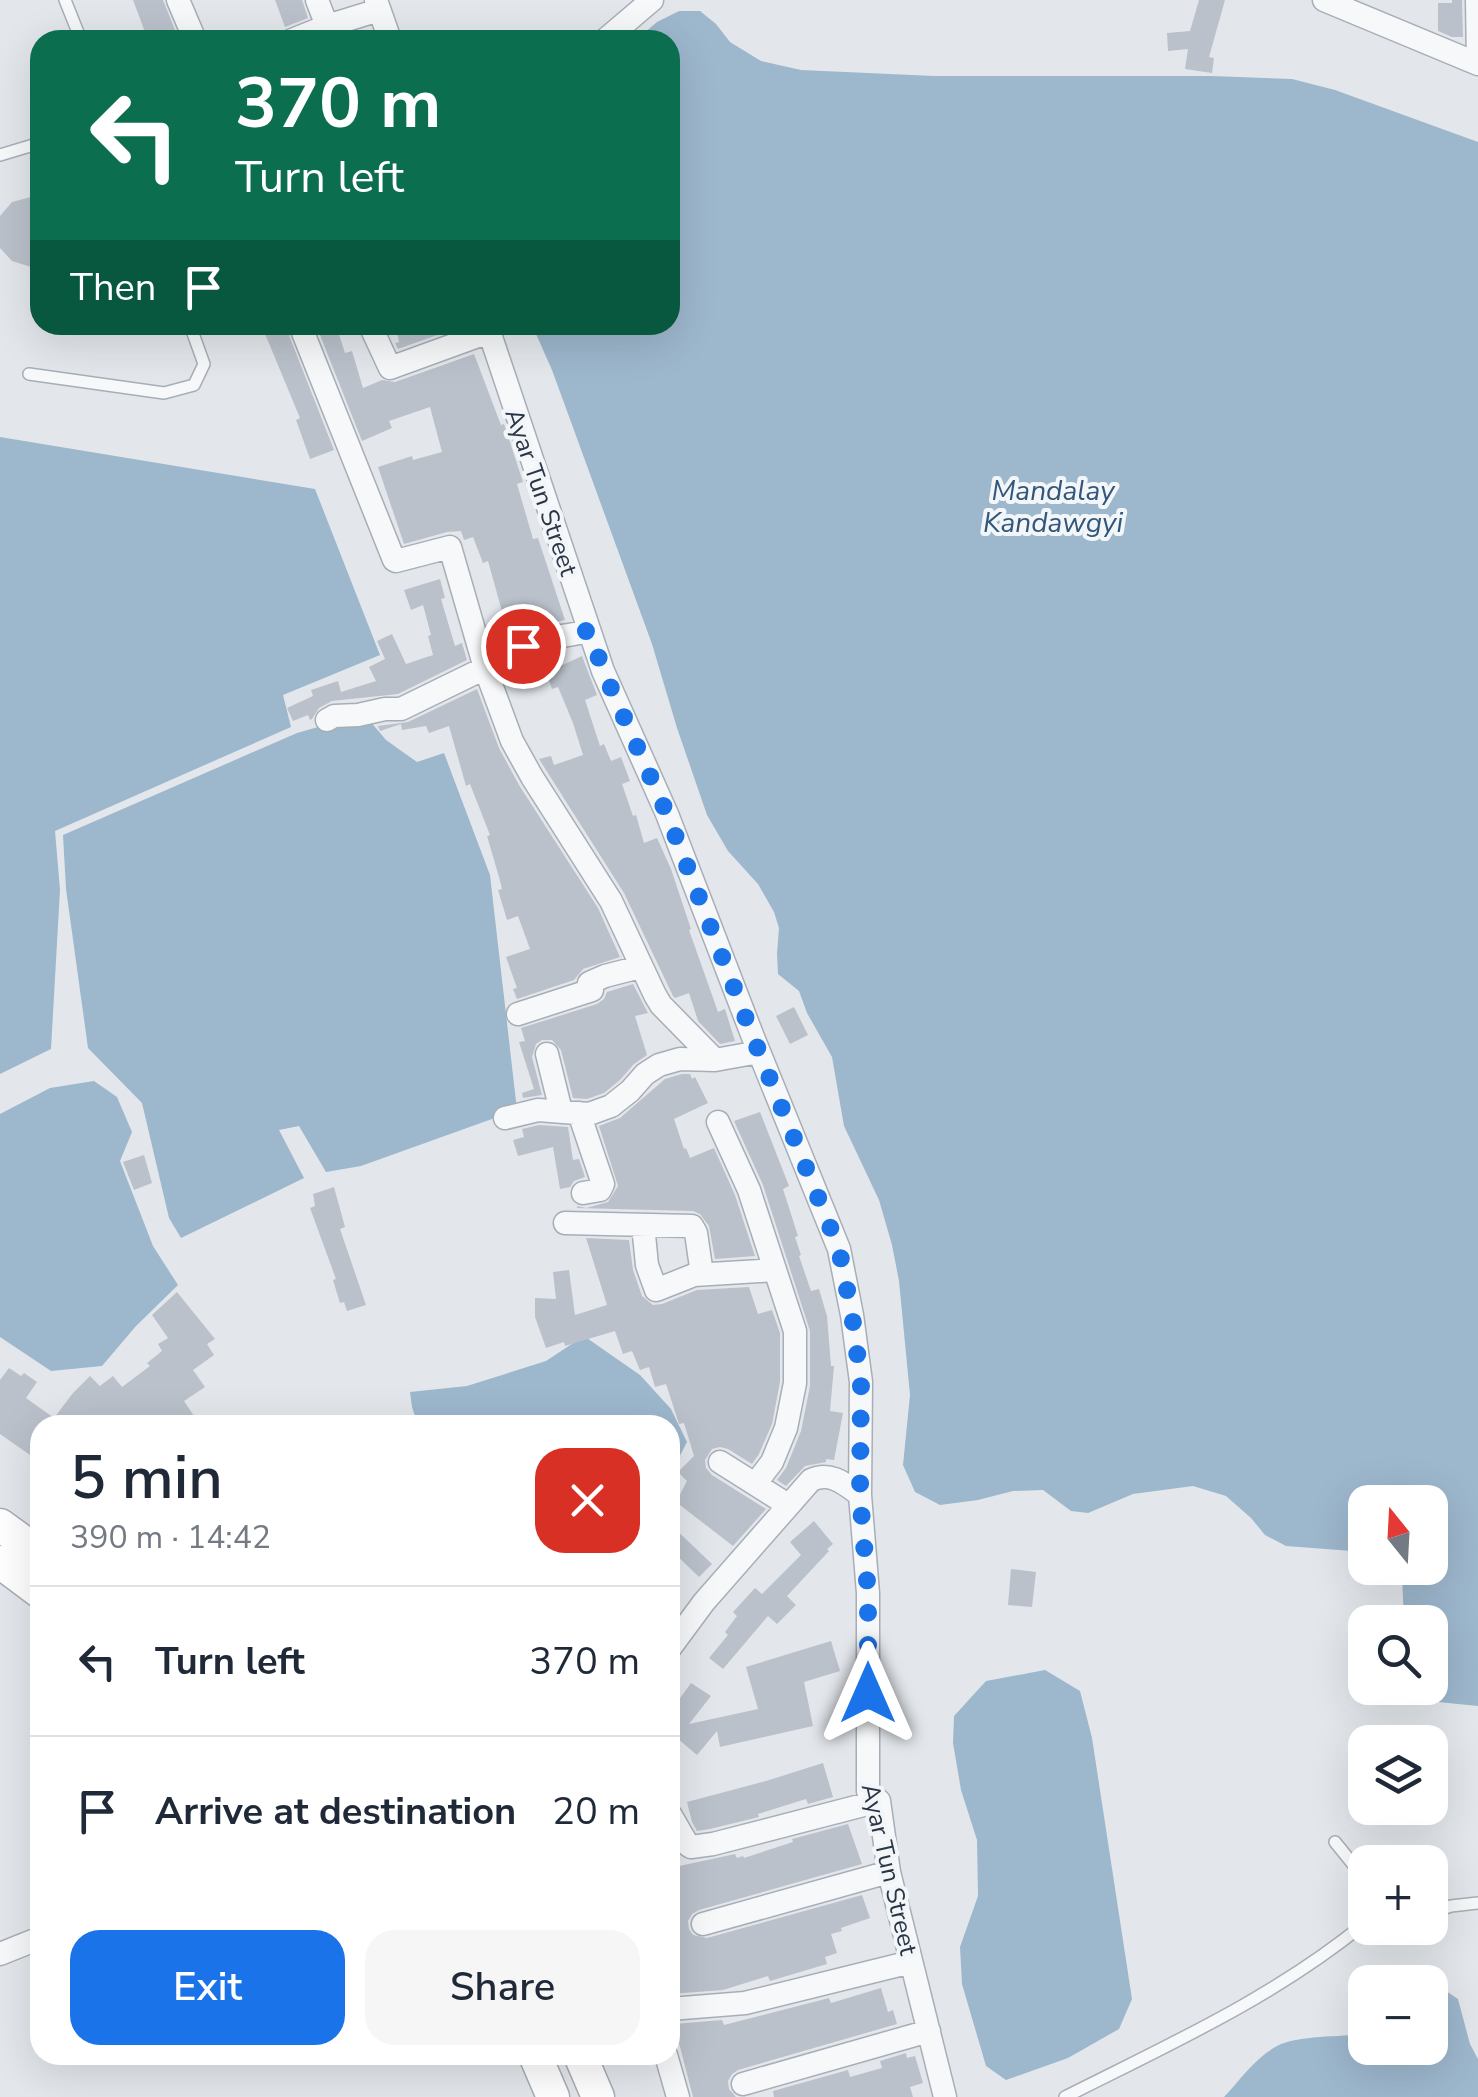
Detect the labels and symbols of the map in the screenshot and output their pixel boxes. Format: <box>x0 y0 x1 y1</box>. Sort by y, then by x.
street label: Ayar Tun Street <box>497 404 586 581</box>
water label: Mandalay Kandawgyi <box>983 472 1123 542</box>
pin <box>481 604 566 689</box>
north arrow <box>1348 1485 1448 1585</box>
position arrow <box>816 1641 920 1745</box>
street label: Ayar Tun Street <box>853 1780 925 1958</box>

